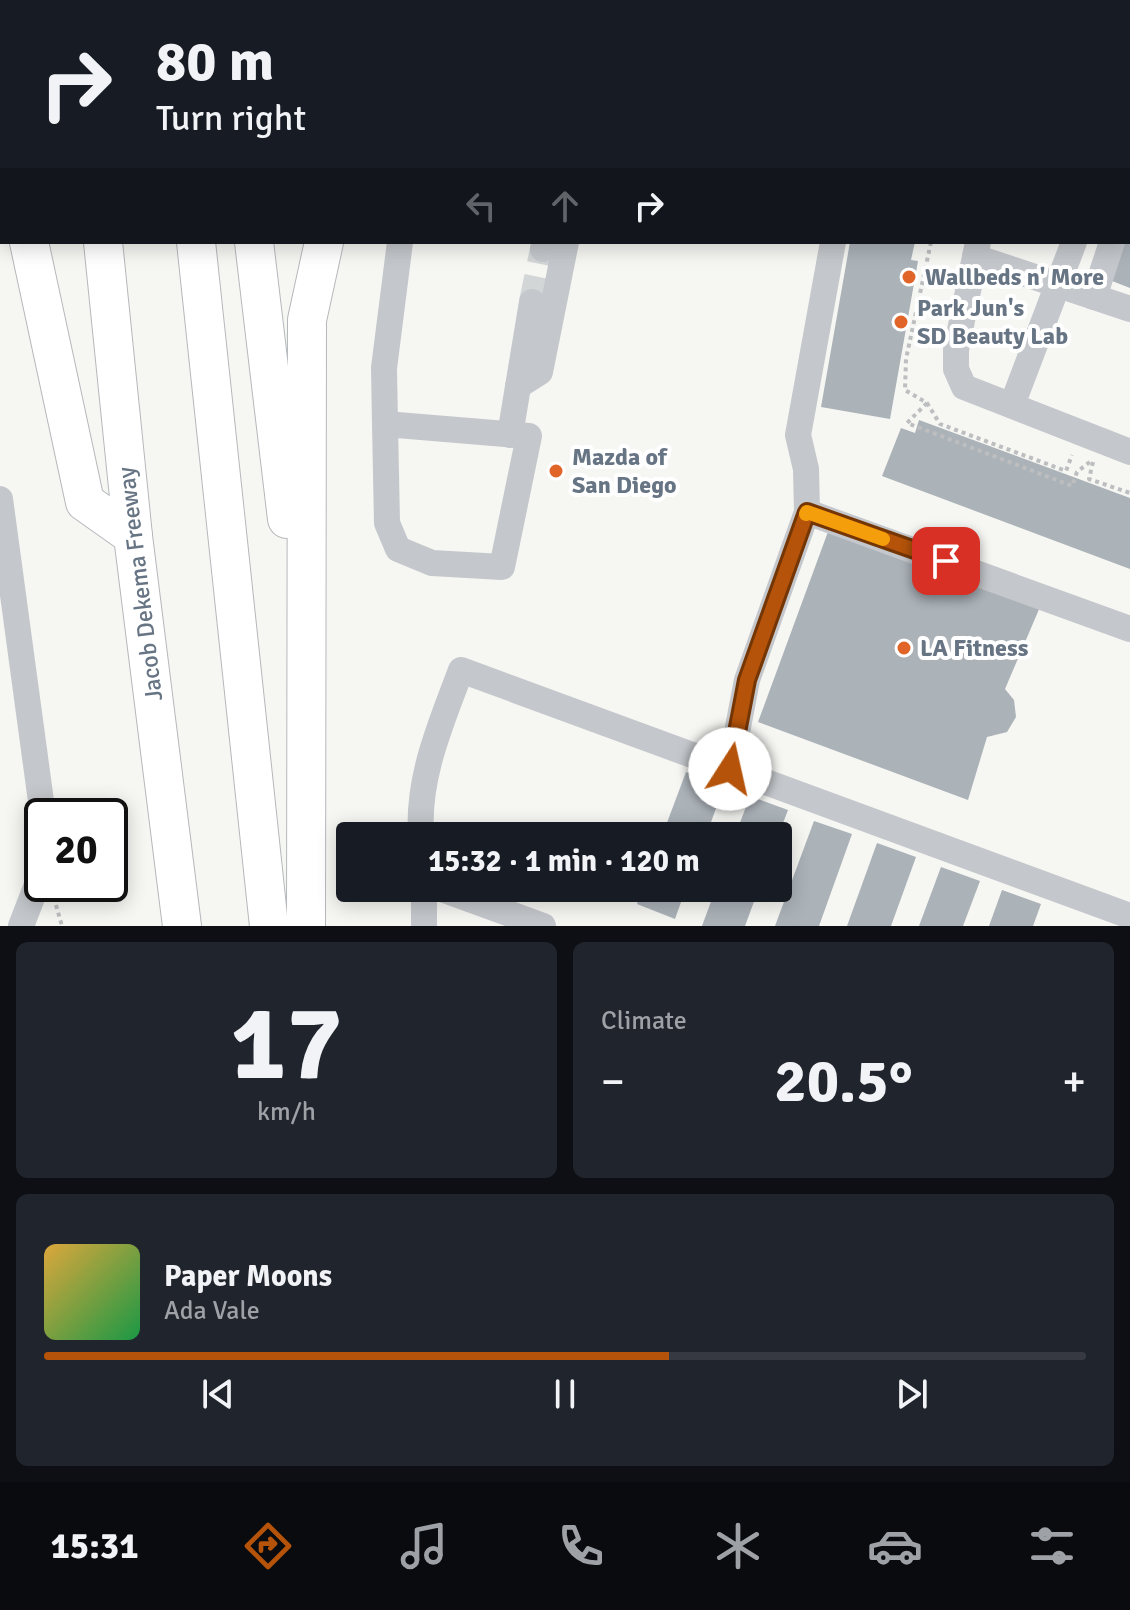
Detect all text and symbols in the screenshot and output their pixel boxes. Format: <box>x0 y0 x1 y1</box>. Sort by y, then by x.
text: 80 m <box>156 27 274 96</box>
icon: right <box>24 32 128 136</box>
text: Turn right <box>156 96 306 141</box>
icon: left <box>459 184 503 228</box>
icon: ahead <box>543 184 587 228</box>
icon: right <box>627 184 671 228</box>
place label: Wallbeds n' More <box>925 262 1104 292</box>
marker: Wallbeds n' More <box>900 268 918 286</box>
place label: Park Jun's SD Beauty Lab <box>917 293 1068 351</box>
marker: Park Jun's SD Beauty Lab <box>892 313 910 331</box>
place label: Mazda of San Diego <box>572 442 677 500</box>
marker: Mazda of San Diego <box>547 462 565 480</box>
street label: Jacob Dekema Freeway <box>111 465 169 703</box>
pin <box>912 527 980 595</box>
icon: arrive <box>924 539 968 583</box>
place label: LA Fitness <box>920 633 1029 663</box>
marker: LA Fitness <box>895 639 913 657</box>
position arrow <box>688 727 772 811</box>
speed limit sign: 20 <box>24 798 128 902</box>
text: 15:32 · 1 min · 120 m <box>428 843 700 880</box>
text: 17 <box>230 980 343 1108</box>
text: Climate <box>601 1005 687 1037</box>
text: 20.5° <box>774 1045 913 1119</box>
text: − <box>601 1055 625 1109</box>
text: + <box>1062 1055 1086 1109</box>
text: km/h <box>257 1096 316 1128</box>
text: Paper Moons <box>164 1258 332 1295</box>
text: Ada Vale <box>164 1295 260 1327</box>
icon: previous <box>196 1372 240 1416</box>
icon: pause <box>543 1372 587 1416</box>
icon: next <box>890 1372 934 1416</box>
icon: directions <box>240 1518 296 1574</box>
icon: music <box>396 1518 452 1574</box>
icon: phone <box>553 1518 609 1574</box>
icon: climate <box>710 1518 766 1574</box>
icon: car <box>867 1518 923 1574</box>
icon: filters <box>1024 1518 1080 1574</box>
text: 15:31 <box>50 1524 139 1569</box>

